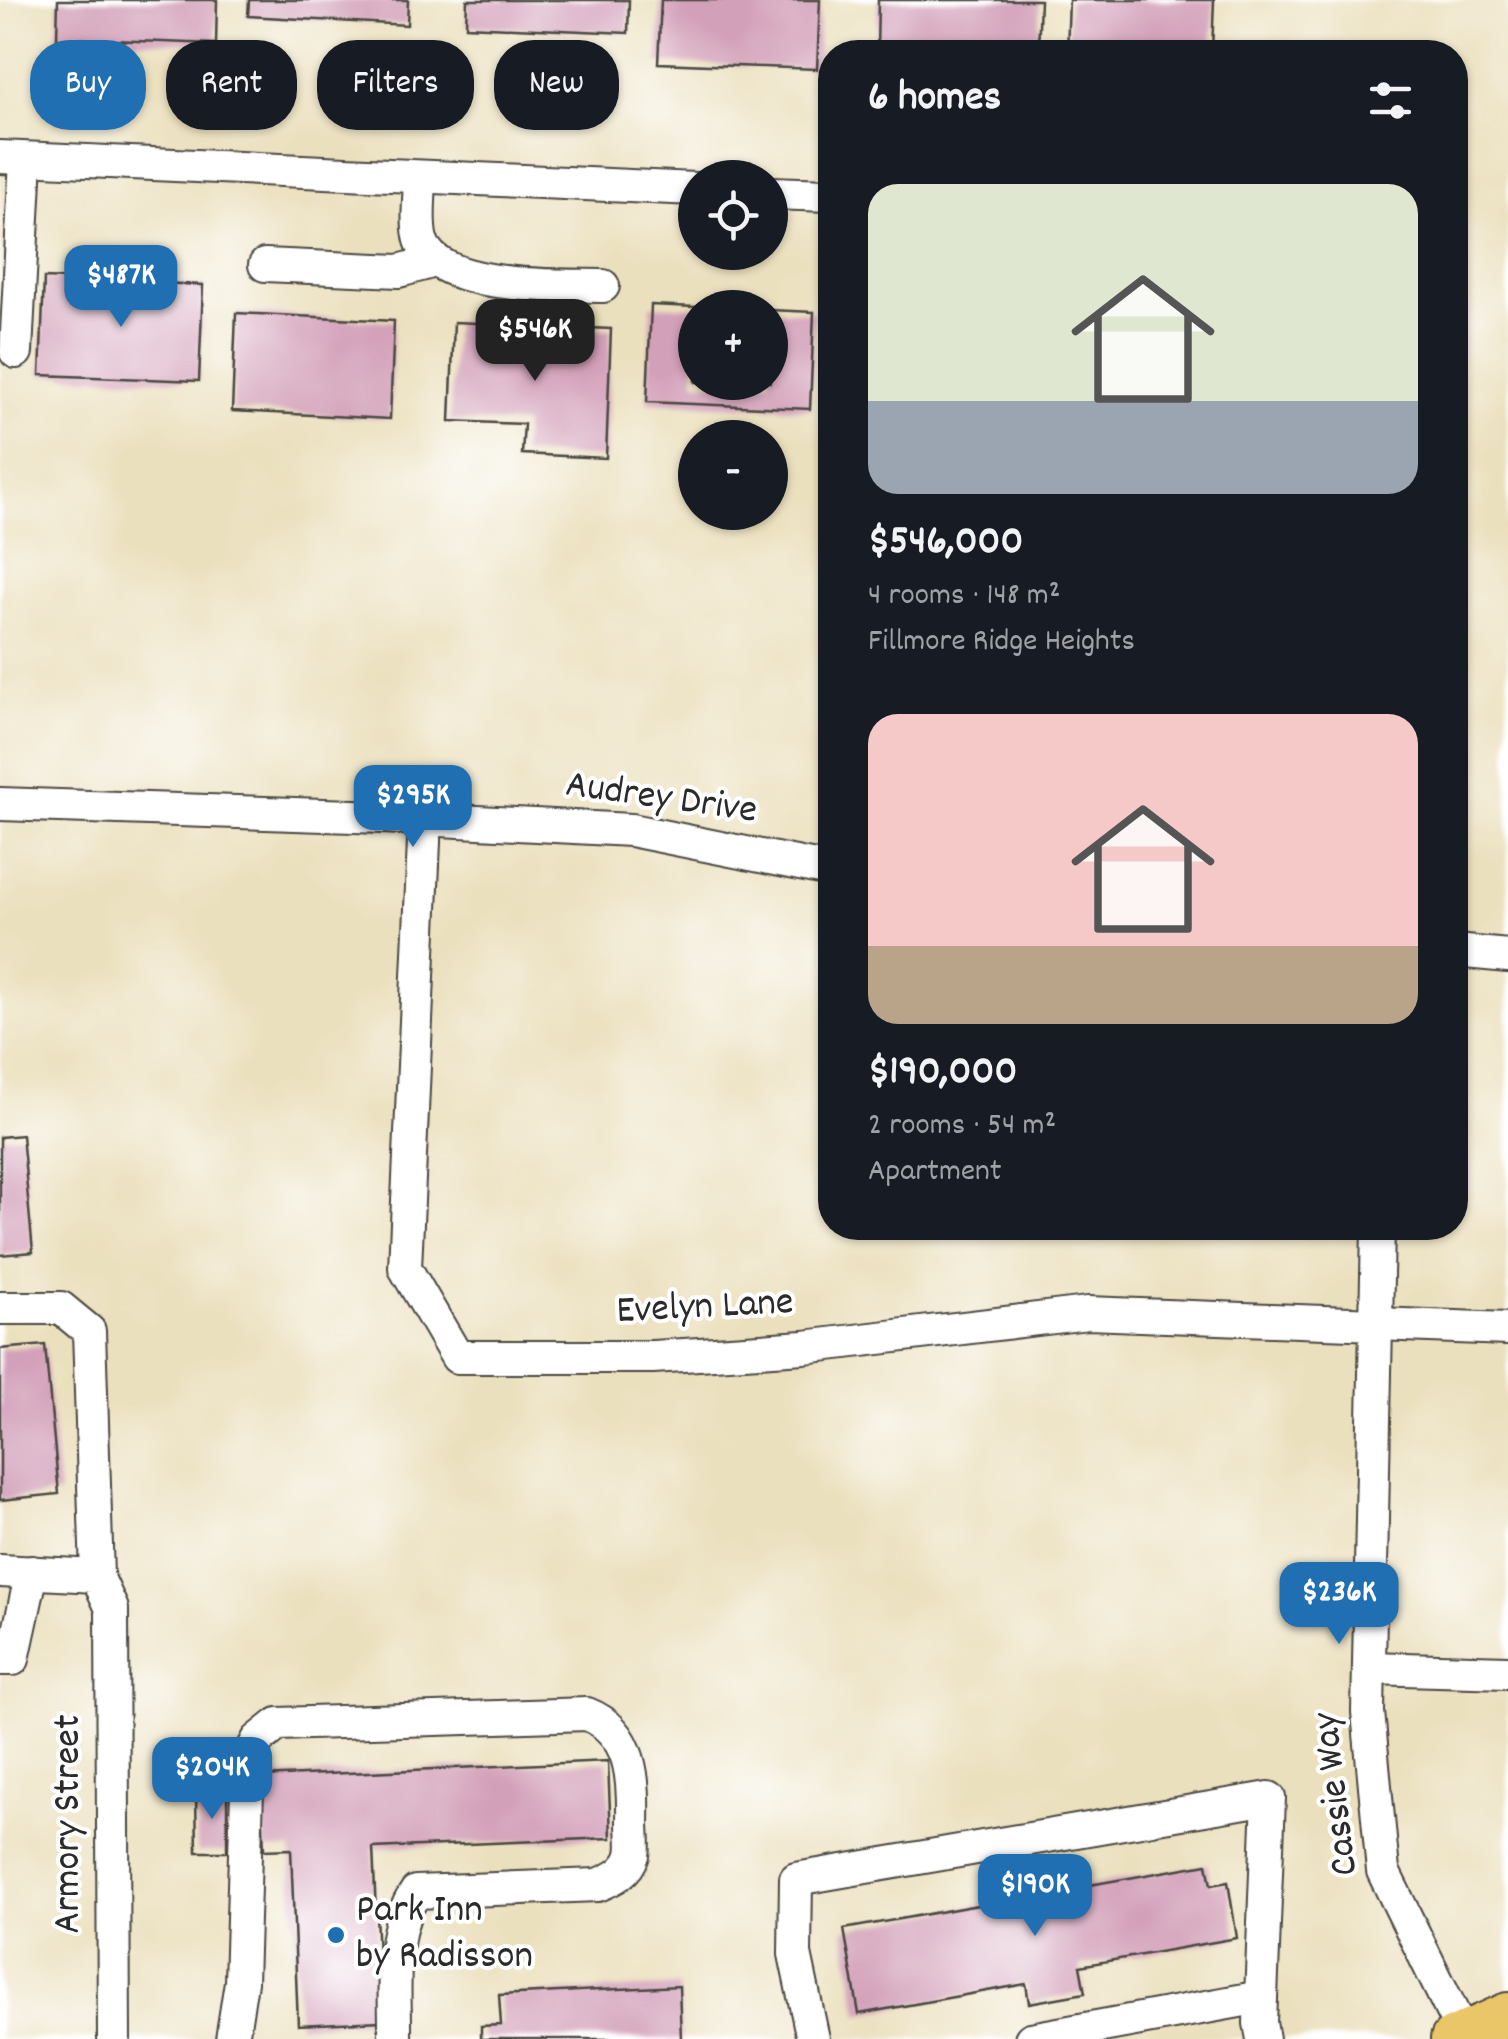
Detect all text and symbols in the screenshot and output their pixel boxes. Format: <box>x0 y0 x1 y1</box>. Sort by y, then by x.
chip: Buy <box>30 40 146 130</box>
chip: Rent <box>166 40 297 130</box>
chip: Filters <box>317 40 474 130</box>
chip: New <box>494 40 619 130</box>
text: 6 homes <box>868 70 1001 130</box>
icon: filters <box>1363 73 1418 128</box>
map controls <box>678 160 788 530</box>
button: locate <box>678 160 788 270</box>
pin: $487K <box>51 245 191 330</box>
icon: home <box>1053 249 1233 429</box>
text: $487K <box>86 254 156 300</box>
button: + <box>678 290 788 400</box>
pin: $546K <box>465 299 605 384</box>
text: $546K <box>498 308 572 354</box>
button: − <box>678 420 788 530</box>
text: $546,000 <box>868 514 1023 574</box>
text: 4 rooms · 148 m² <box>868 574 1060 620</box>
text: Fillmore Ridge Heights <box>868 620 1135 666</box>
street label: Audrey Drive <box>562 758 760 842</box>
pin: $295K <box>343 765 483 850</box>
text: $295K <box>376 774 450 820</box>
icon: home <box>1053 779 1233 959</box>
text: $190,000 <box>868 1044 1017 1104</box>
text: 2 rooms · 54 m² <box>868 1104 1056 1150</box>
text: Apartment <box>868 1150 1002 1196</box>
street label: Evelyn Lane <box>615 1276 795 1342</box>
pin: $236K <box>1269 1562 1409 1647</box>
text: $236K <box>1302 1571 1376 1617</box>
street label: Cassie Way <box>1300 1708 1376 1879</box>
street label: Armory Street <box>42 1714 99 1934</box>
pin: $204K <box>142 1737 282 1822</box>
text: $204K <box>174 1746 250 1792</box>
pin: $190K <box>965 1854 1105 1939</box>
text: $190K <box>1000 1863 1070 1909</box>
place label: Park Inn by Radisson <box>356 1884 533 1987</box>
marker: Park Inn by Radisson <box>325 1924 347 1946</box>

